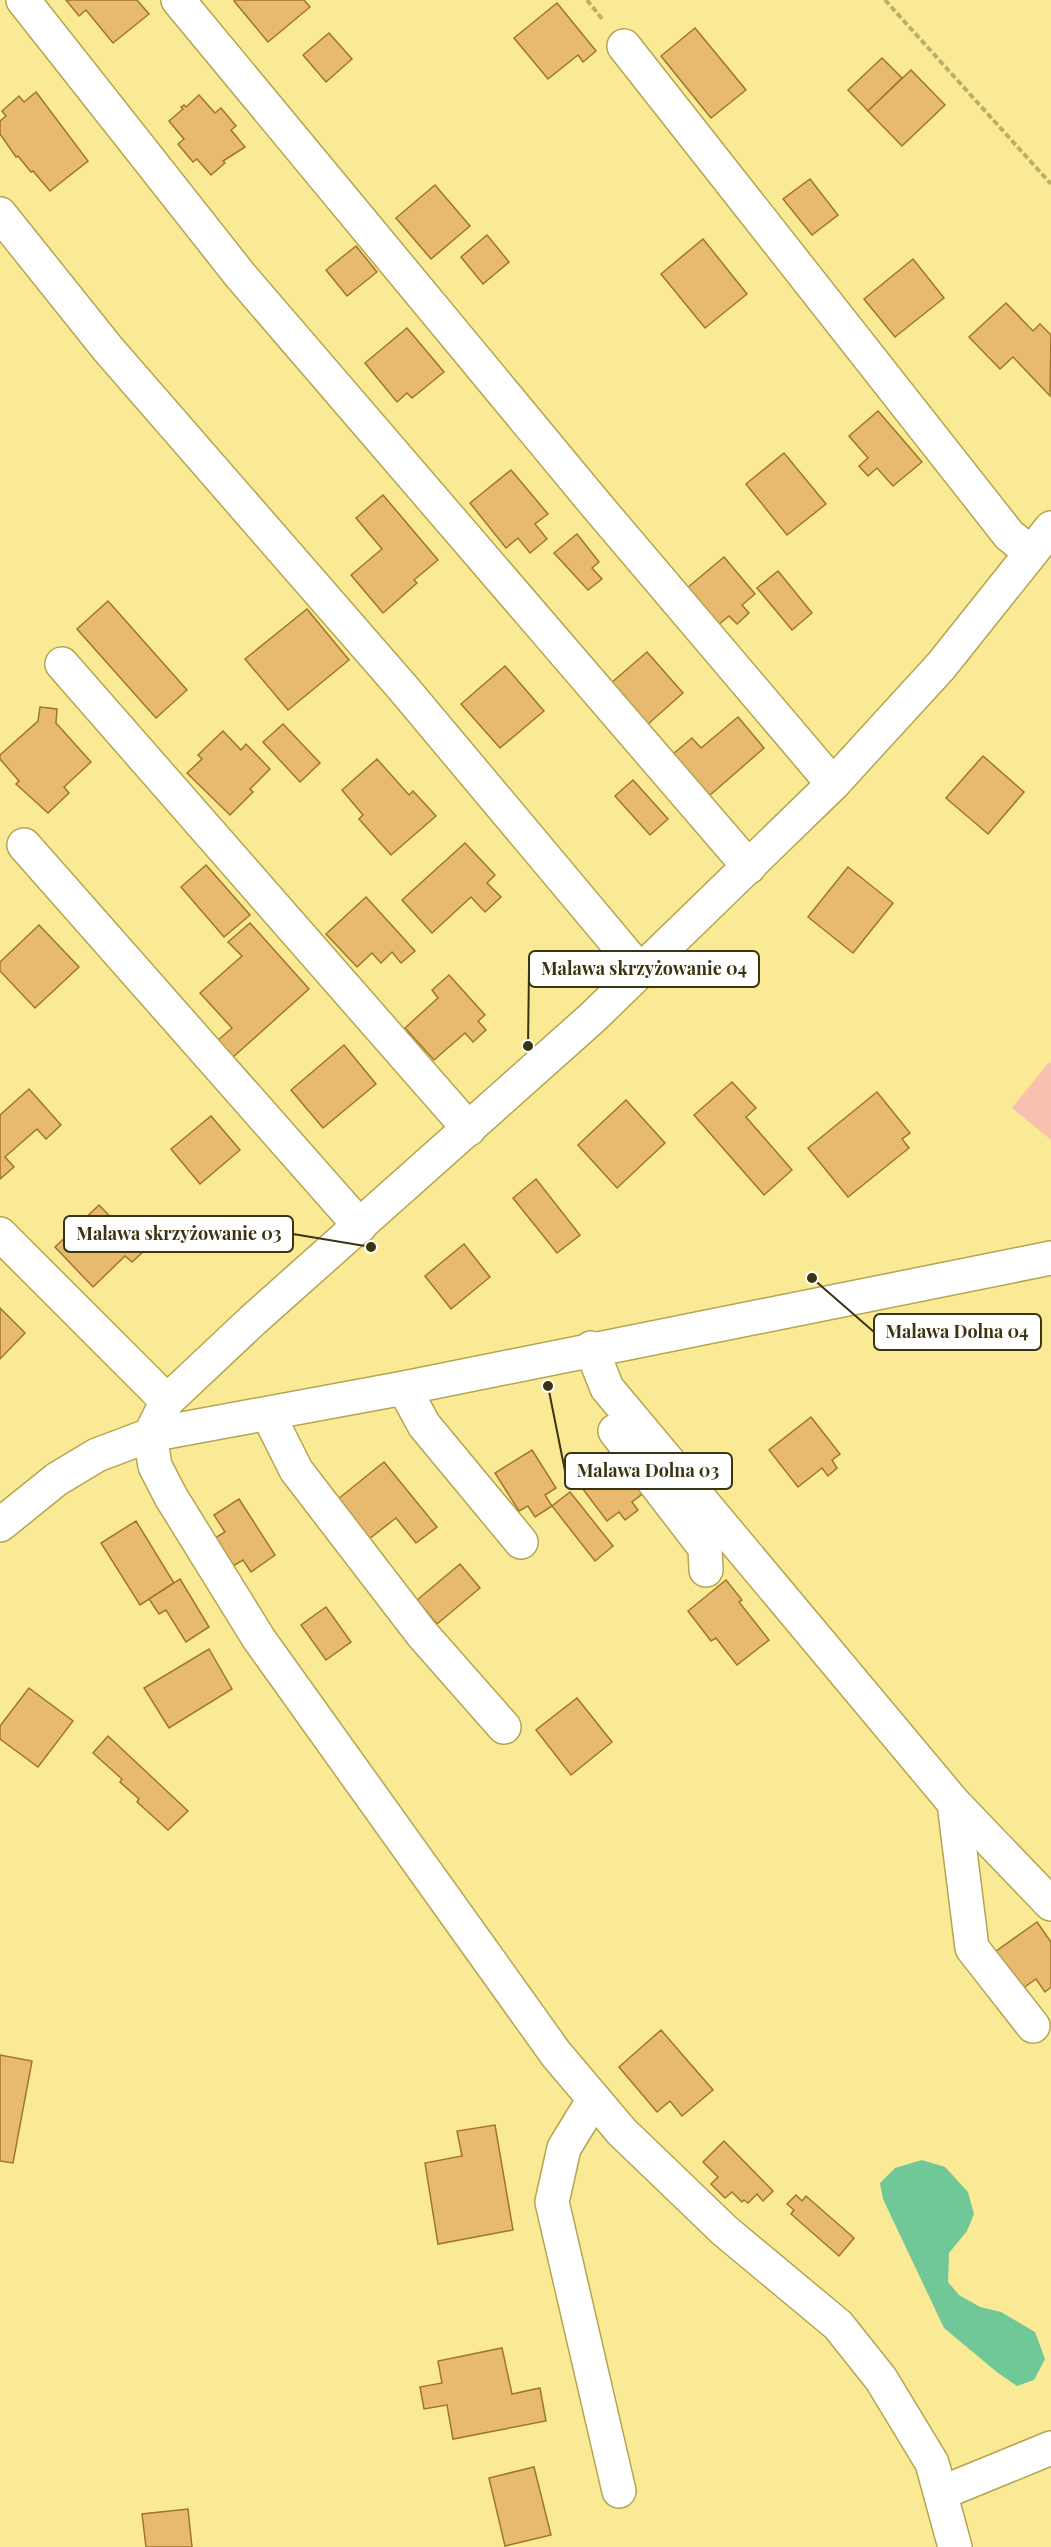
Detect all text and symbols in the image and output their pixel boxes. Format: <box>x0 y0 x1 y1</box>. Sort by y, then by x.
callout: Malawa skrzyżowanie 04 <box>529 951 759 987</box>
text: Malawa skrzyżowanie 04 <box>541 956 747 980</box>
callout: Malawa skrzyżowanie 03 <box>64 1216 293 1252</box>
text: Malawa skrzyżowanie 03 <box>76 1221 282 1245</box>
callout: Malawa Dolna 04 <box>874 1314 1041 1350</box>
text: Malawa Dolna 04 <box>885 1319 1029 1343</box>
callout: Malawa Dolna 03 <box>565 1453 732 1489</box>
text: Malawa Dolna 03 <box>577 1458 719 1482</box>

